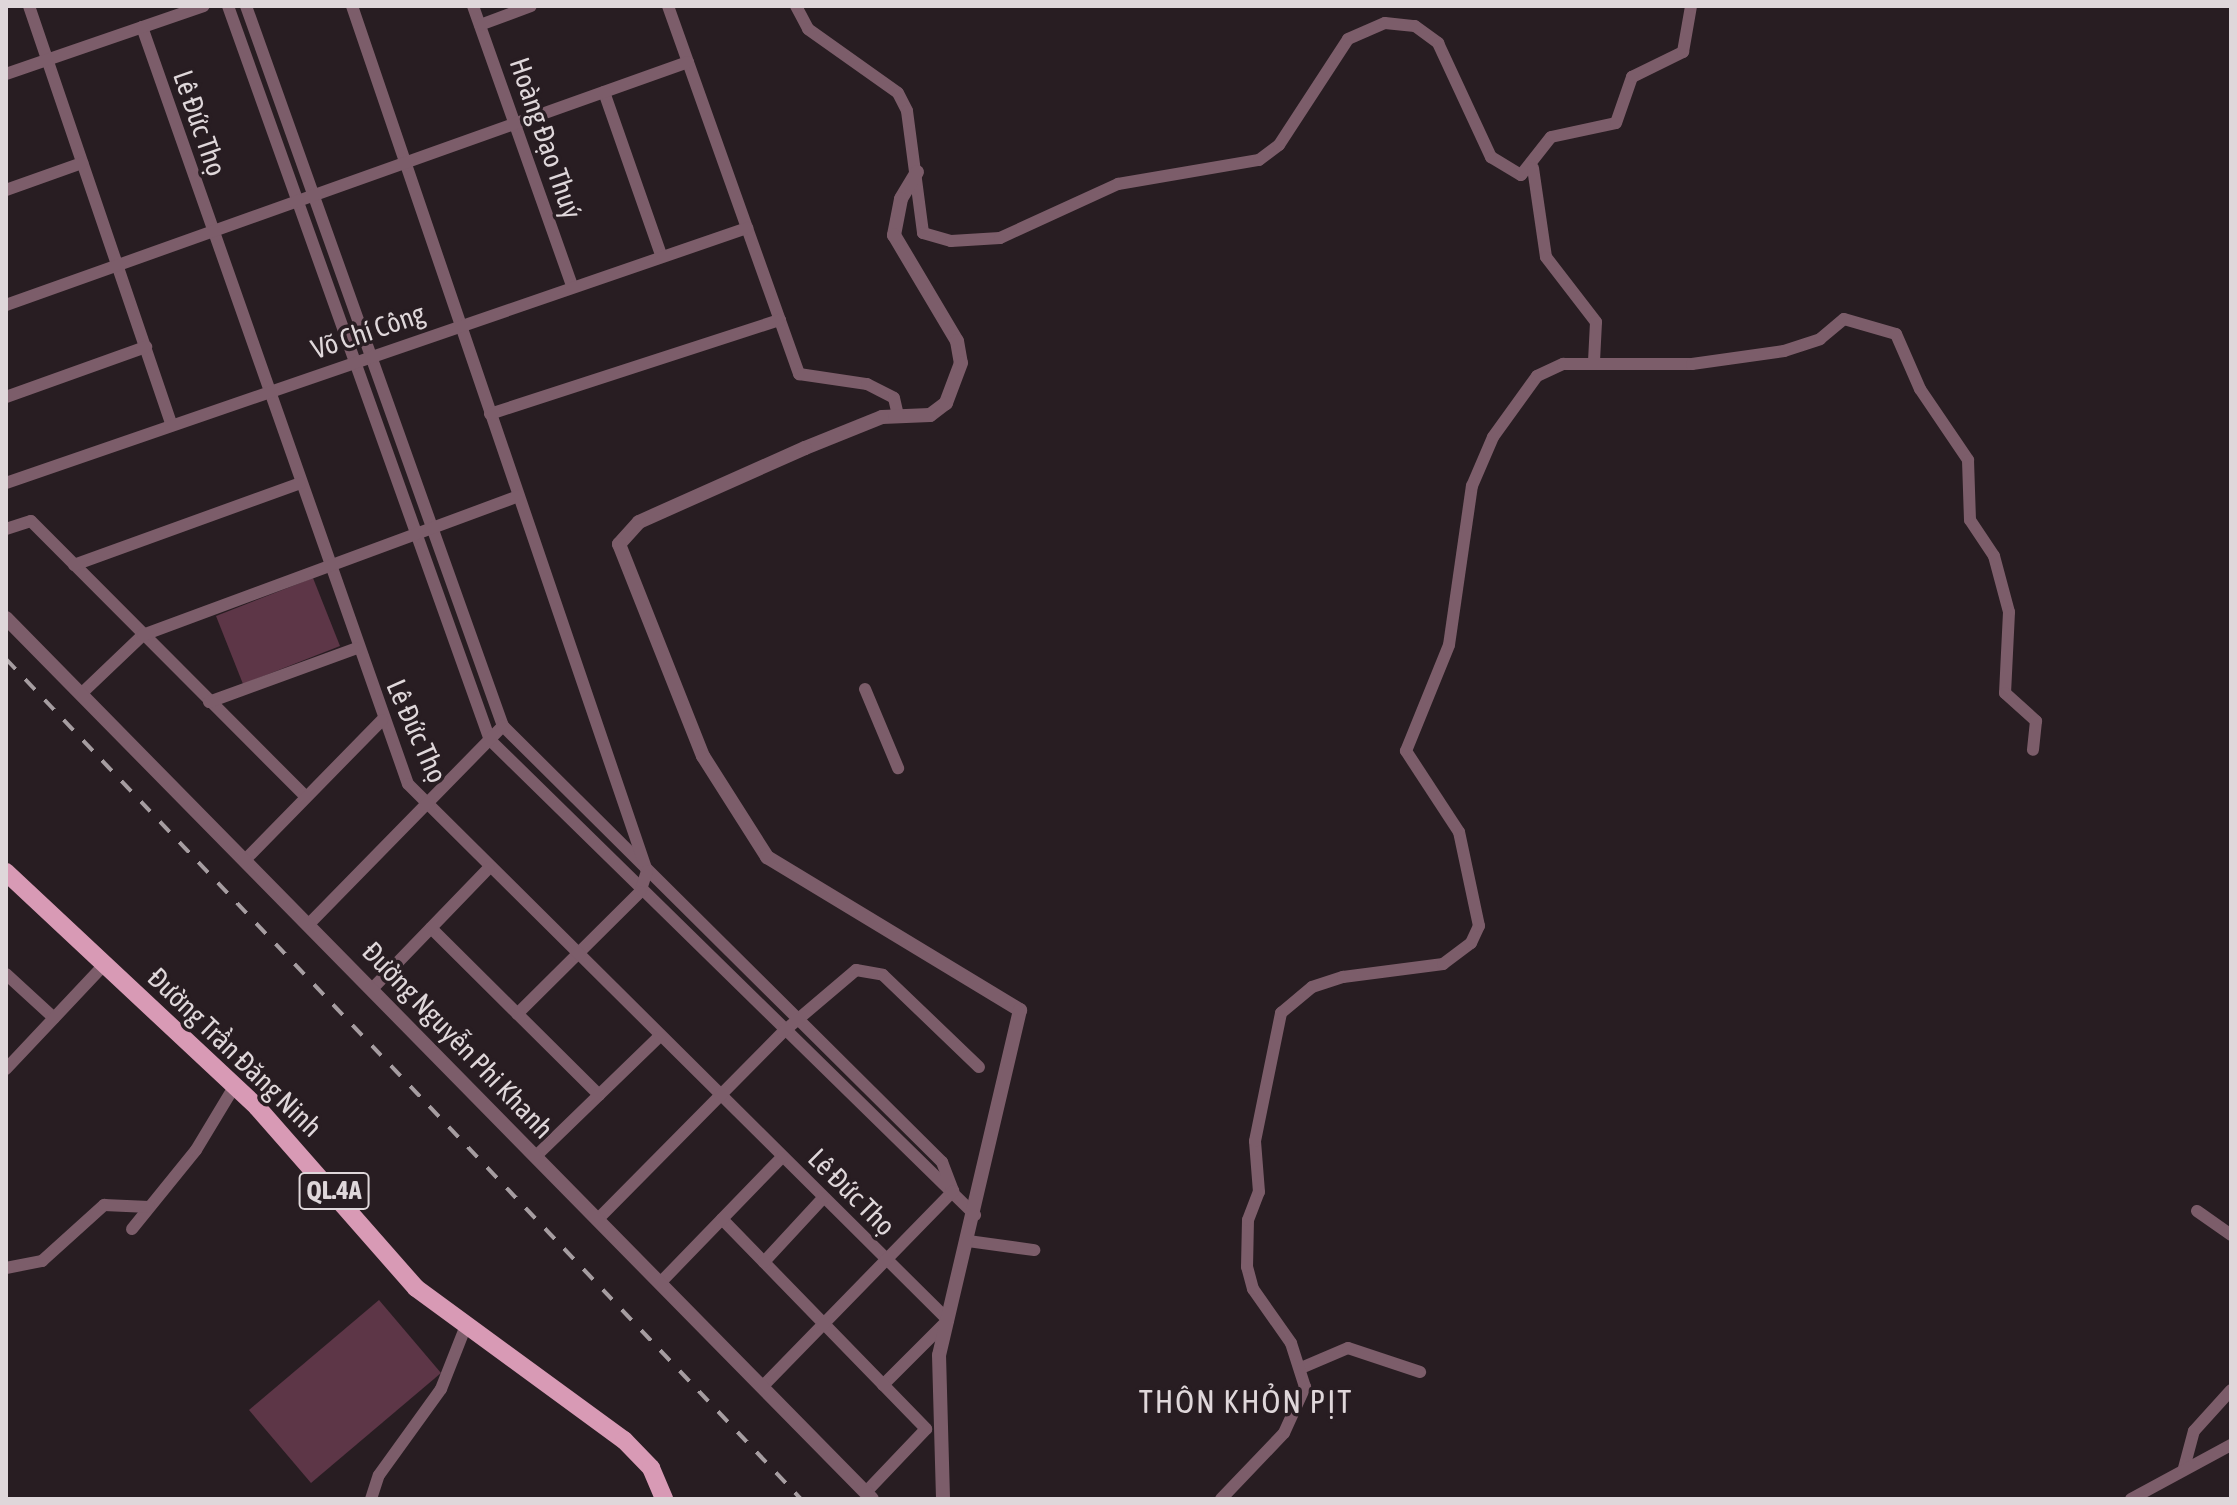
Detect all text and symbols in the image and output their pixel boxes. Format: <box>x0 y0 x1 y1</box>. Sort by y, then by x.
street label: Hoàng Đạo Thuý <box>503 53 589 223</box>
street label: Lê Đức Thọ <box>166 66 234 180</box>
street label: Võ Chí Công <box>307 296 429 366</box>
street label: Lê Đức Thọ <box>379 674 455 788</box>
street label: Đường Nguyễn Phi Khanh <box>355 935 561 1145</box>
street label: Đường Trần Đăng Ninh <box>141 960 329 1144</box>
street label: Lê Đức Thọ <box>801 1141 903 1243</box>
road number: QL.4A <box>298 1169 370 1213</box>
district label: THÔN KHỎN PỊT <box>1139 1383 1353 1421</box>

